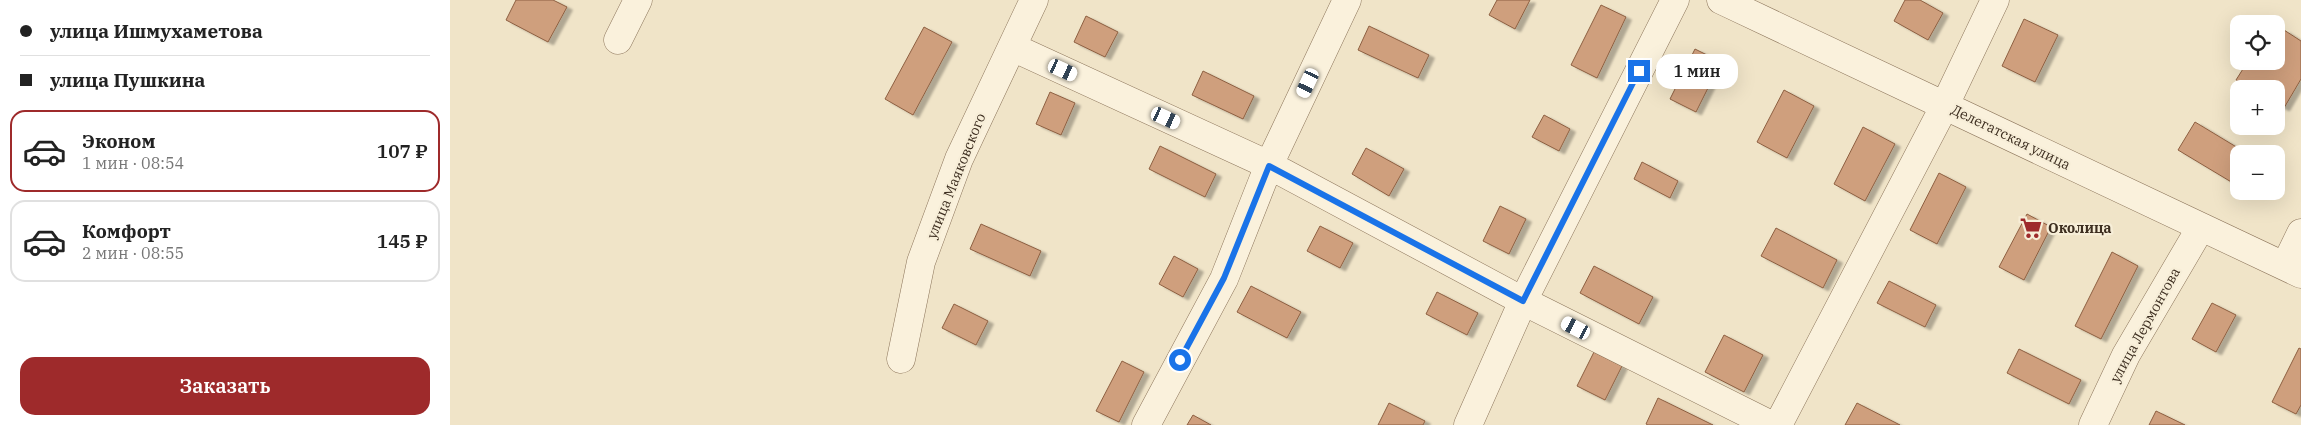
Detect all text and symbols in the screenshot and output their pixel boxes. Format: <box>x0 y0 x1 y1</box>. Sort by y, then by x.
map controls <box>2230 15 2285 200</box>
button: locate <box>2230 15 2285 70</box>
text: улица Ишмухаметова <box>50 19 263 43</box>
callout: 1 мин <box>1656 54 1739 88</box>
car <box>1046 57 1079 83</box>
route end <box>1628 60 1650 82</box>
text: 1 мин <box>1674 61 1720 81</box>
car <box>1294 66 1321 100</box>
text: улица Пушкина <box>50 68 205 92</box>
button: + <box>2230 80 2285 135</box>
street label: Делегатская улица <box>1949 100 2074 174</box>
car <box>1149 105 1182 131</box>
street label: улица Маяковского <box>923 110 990 242</box>
icon: car <box>22 129 67 174</box>
text: Эконом <box>82 129 155 153</box>
text: 107 ₽ <box>377 139 428 163</box>
button: − <box>2230 145 2285 200</box>
text: 1 мин · 08:54 <box>82 153 184 173</box>
supermarket icon: Околица <box>2018 215 2044 241</box>
icon: car <box>22 219 67 264</box>
text: Комфорт <box>82 219 171 243</box>
place label: Околица <box>2048 219 2112 237</box>
text: 145 ₽ <box>377 229 428 253</box>
text: 2 мин · 08:55 <box>82 243 184 263</box>
street label: улица Лермонтова <box>2106 264 2184 386</box>
car <box>1559 315 1592 341</box>
route start <box>1169 349 1191 371</box>
button: Заказать <box>20 357 430 415</box>

